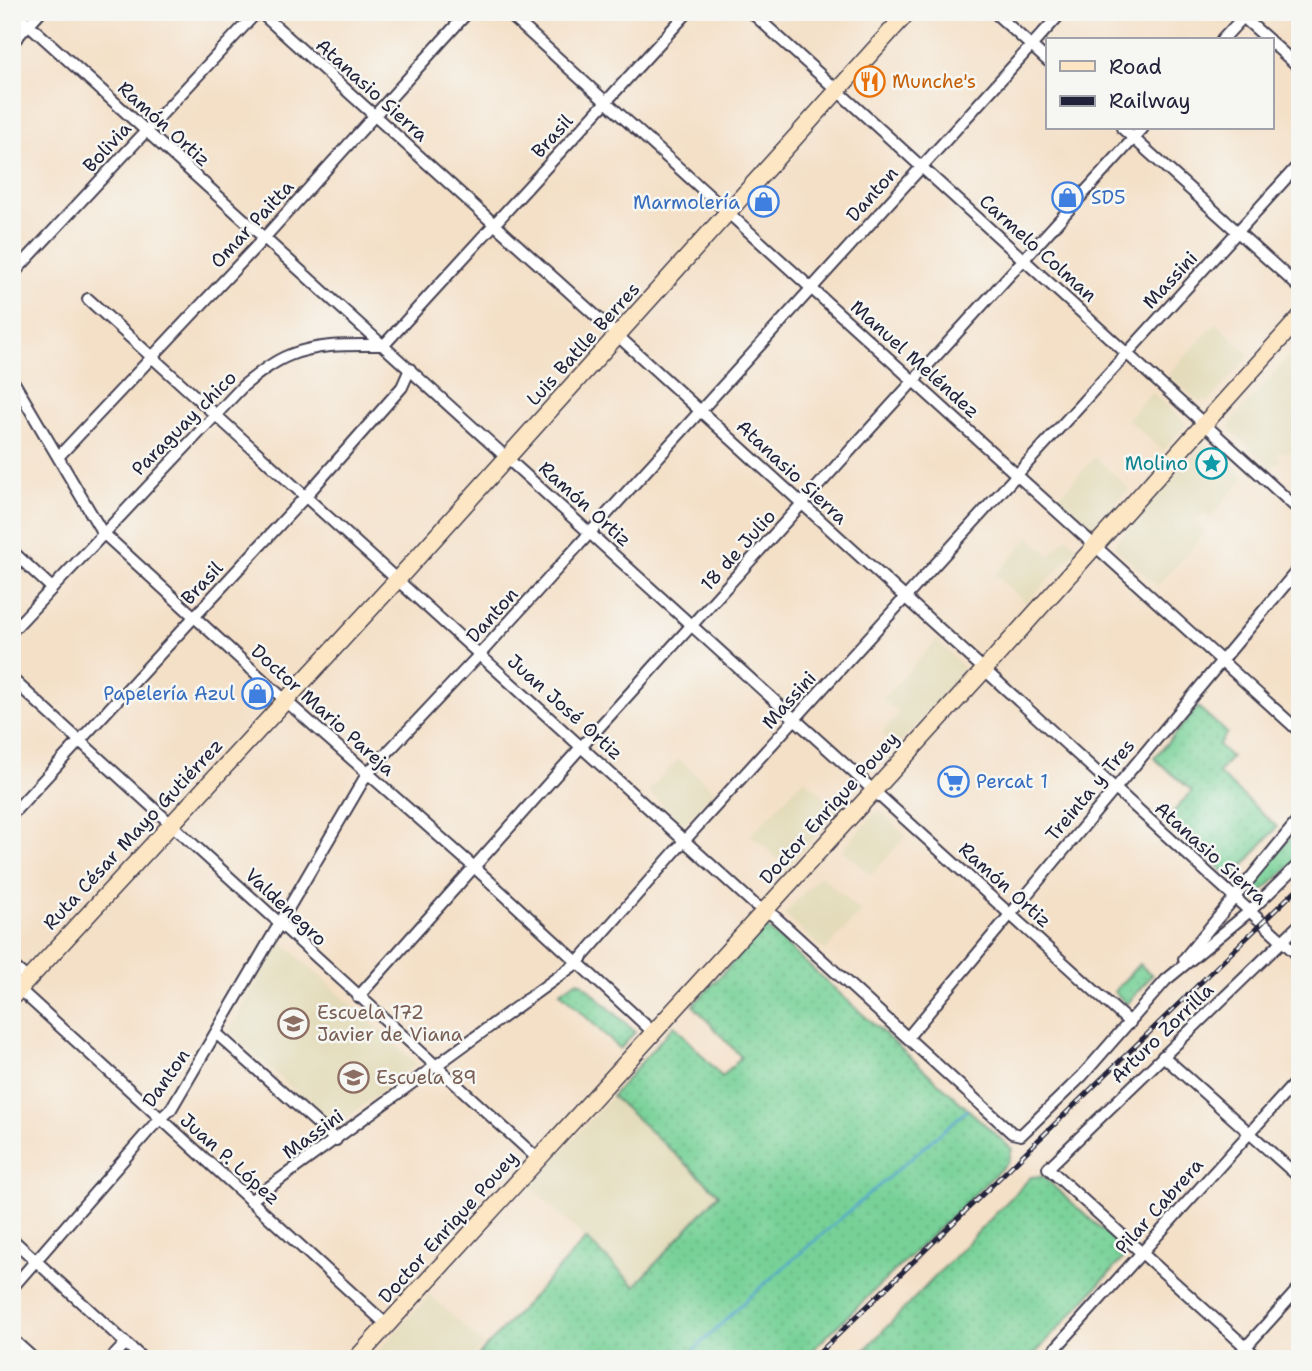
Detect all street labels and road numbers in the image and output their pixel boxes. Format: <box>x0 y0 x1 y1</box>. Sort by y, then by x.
street label: Atanasio Sierra <box>311 33 434 147</box>
street label: Ramón Ortiz <box>112 76 216 172</box>
street label: Brasil <box>526 109 578 163</box>
street label: Bolivia <box>77 116 137 178</box>
street label: Danton <box>841 161 903 227</box>
street label: Omar Paitta <box>205 175 299 273</box>
street label: Carmelo Colman <box>974 189 1102 307</box>
street label: Massini <box>1137 246 1203 314</box>
street label: Luis Batlle Berres <box>521 277 645 411</box>
street label: Manuel Meléndez <box>845 294 985 424</box>
street label: Paraguay chico <box>126 365 242 481</box>
street label: Atanasio Sierra <box>731 414 853 530</box>
street label: Ramón Ortiz <box>533 456 637 552</box>
street label: 18 de Julio <box>695 504 781 596</box>
street label: Brasil <box>176 556 229 610</box>
street label: Danton <box>461 582 523 648</box>
street label: Doctor Mario Pareja <box>246 639 400 781</box>
street label: Juan José Ortiz <box>502 649 628 765</box>
street label: Massini <box>756 666 822 734</box>
street label: Doctor Enrique Pouey <box>754 726 904 890</box>
street label: Ruta César Mayo Gutiérrez <box>38 733 228 935</box>
street label: Treinta y Tres <box>1040 734 1140 846</box>
street label: Atanasio Sierra <box>1150 796 1273 910</box>
street label: Ramón Ortiz <box>953 837 1057 933</box>
street label: Valdenegro <box>240 862 332 952</box>
street label: Arturo Zorrilla <box>1105 977 1219 1088</box>
street label: Danton <box>137 1044 195 1112</box>
street label: Massini <box>277 1103 349 1165</box>
street label: Juan P. López <box>175 1108 285 1210</box>
street label: Doctor Enrique Pouey <box>373 1145 523 1309</box>
street label: Pilar Cabrera <box>1109 1153 1209 1259</box>

